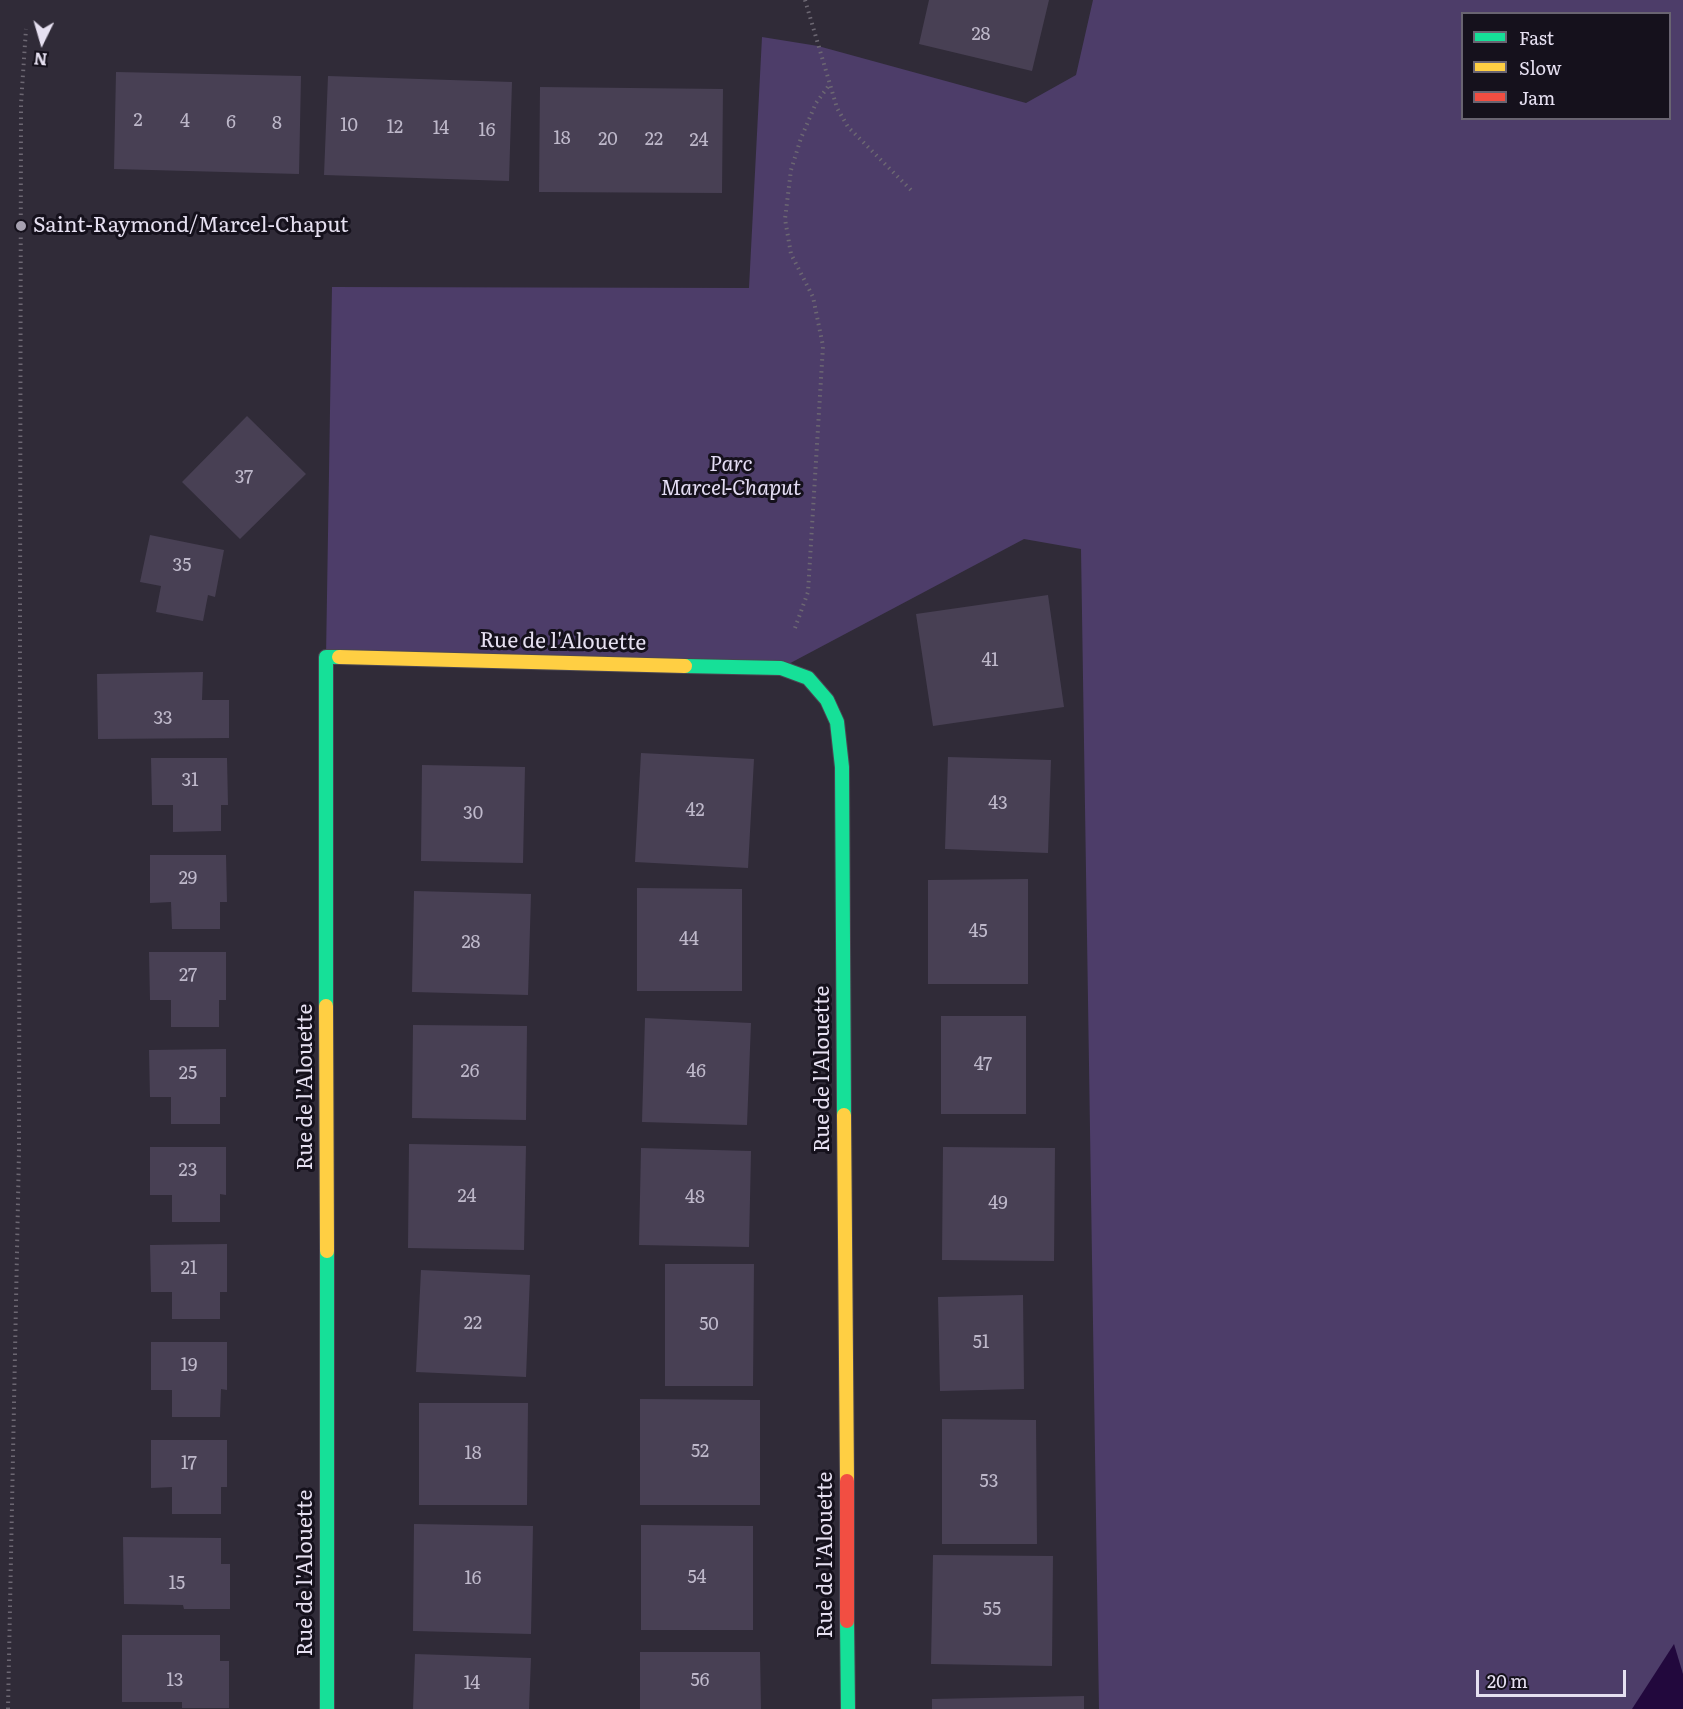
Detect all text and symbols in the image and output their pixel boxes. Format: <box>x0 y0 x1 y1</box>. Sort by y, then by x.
north arrow <box>12 12 72 72</box>
legend <box>1461 12 1671 120</box>
house number: 28 <box>971 24 991 46</box>
text: Fast <box>1519 24 1554 51</box>
text: N <box>33 47 48 72</box>
text: Slow <box>1519 54 1561 81</box>
text: Jam <box>1519 84 1555 111</box>
house number: 2 <box>133 110 143 132</box>
house number: 4 <box>180 111 190 133</box>
house number: 6 <box>226 112 236 134</box>
house number: 8 <box>272 113 282 135</box>
house number: 10 <box>340 115 358 137</box>
house number: 12 <box>387 117 403 139</box>
house number: 14 <box>433 118 449 140</box>
house number: 16 <box>479 120 495 142</box>
house number: 18 <box>553 128 571 150</box>
house number: 20 <box>598 129 618 151</box>
house number: 22 <box>645 129 663 151</box>
house number: 24 <box>689 130 709 152</box>
place label: Saint-Raymond/Marcel-Chaput <box>33 213 348 239</box>
marker: Saint-Raymond/Marcel-Chaput <box>14 219 28 233</box>
park label: Parc Marcel-Chaput <box>661 452 801 502</box>
house number: 37 <box>235 467 253 489</box>
house number: 35 <box>173 555 191 577</box>
street label: Rue de l'Alouette <box>479 628 647 656</box>
house number: 41 <box>981 650 999 672</box>
house number: 33 <box>154 708 172 730</box>
house number: 31 <box>181 770 199 792</box>
house number: 43 <box>988 793 1008 815</box>
house number: 42 <box>685 800 705 822</box>
house number: 30 <box>463 803 483 825</box>
house number: 29 <box>179 868 197 890</box>
house number: 45 <box>968 921 988 943</box>
house number: 44 <box>679 929 699 951</box>
house number: 28 <box>461 932 481 954</box>
house number: 27 <box>179 965 197 987</box>
street label: Rue de l'Alouette <box>810 986 836 1152</box>
street label: Rue de l'Alouette <box>293 1004 319 1170</box>
house number: 47 <box>974 1054 992 1076</box>
house number: 26 <box>461 1061 479 1083</box>
house number: 46 <box>686 1061 706 1083</box>
house number: 25 <box>179 1063 197 1085</box>
house number: 23 <box>179 1160 197 1182</box>
house number: 24 <box>457 1186 477 1208</box>
house number: 48 <box>685 1187 705 1209</box>
house number: 49 <box>988 1193 1008 1215</box>
house number: 21 <box>181 1258 197 1280</box>
house number: 22 <box>464 1313 482 1335</box>
house number: 50 <box>699 1314 719 1336</box>
house number: 51 <box>973 1332 989 1354</box>
house number: 19 <box>181 1355 197 1377</box>
house number: 52 <box>691 1441 709 1463</box>
house number: 18 <box>464 1443 482 1465</box>
house number: 17 <box>181 1453 197 1475</box>
house number: 53 <box>980 1471 998 1493</box>
street label: Rue de l'Alouette <box>813 1472 839 1638</box>
street label: Rue de l'Alouette <box>293 1490 319 1656</box>
house number: 54 <box>687 1567 707 1589</box>
house number: 16 <box>465 1568 481 1590</box>
house number: 15 <box>169 1573 185 1595</box>
house number: 55 <box>983 1599 1001 1621</box>
scale bar <box>1479 1658 1629 1696</box>
text: 20 m <box>1487 1667 1528 1694</box>
house number: 13 <box>166 1670 184 1692</box>
house number: 56 <box>691 1670 709 1692</box>
house number: 14 <box>464 1673 480 1695</box>

